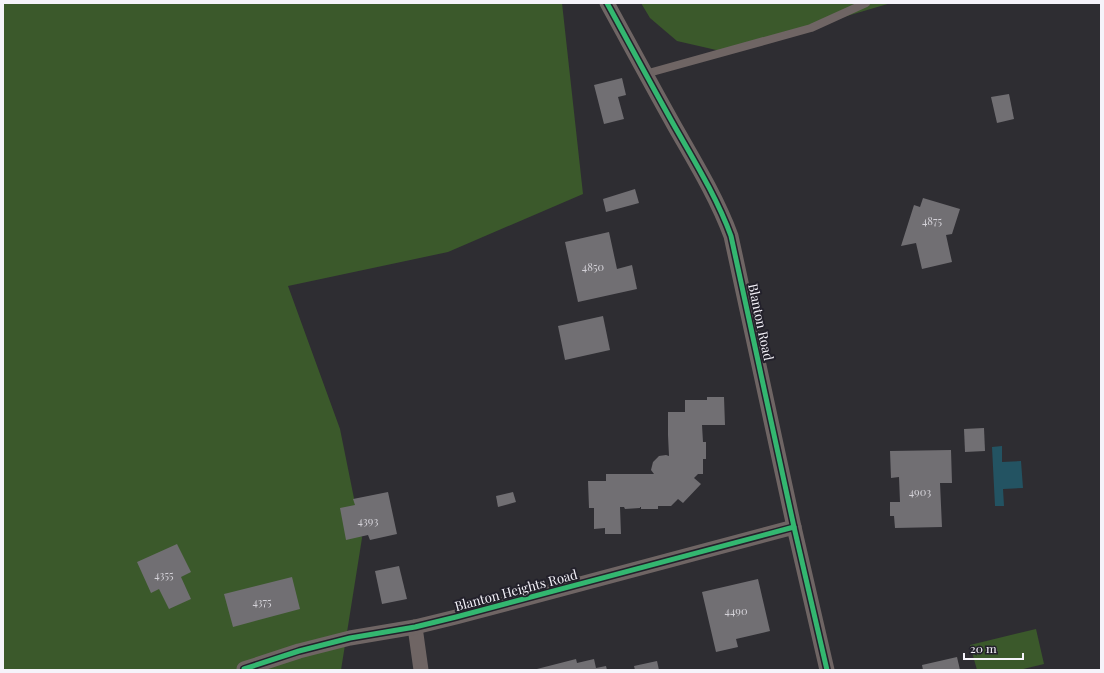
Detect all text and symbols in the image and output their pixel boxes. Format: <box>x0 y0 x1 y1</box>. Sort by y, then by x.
house number: 4875 <box>922 213 943 228</box>
house number: 4850 <box>582 259 605 274</box>
street label: Blanton Road <box>745 282 778 362</box>
house number: 4903 <box>909 484 931 499</box>
house number: 4393 <box>358 513 378 528</box>
street label: Blanton Heights Road <box>453 565 580 614</box>
house number: 4355 <box>154 567 174 582</box>
house number: 4375 <box>252 594 272 609</box>
house number: 4490 <box>724 603 748 618</box>
scale bar <box>964 635 1023 661</box>
text: 20 m <box>970 640 997 656</box>

